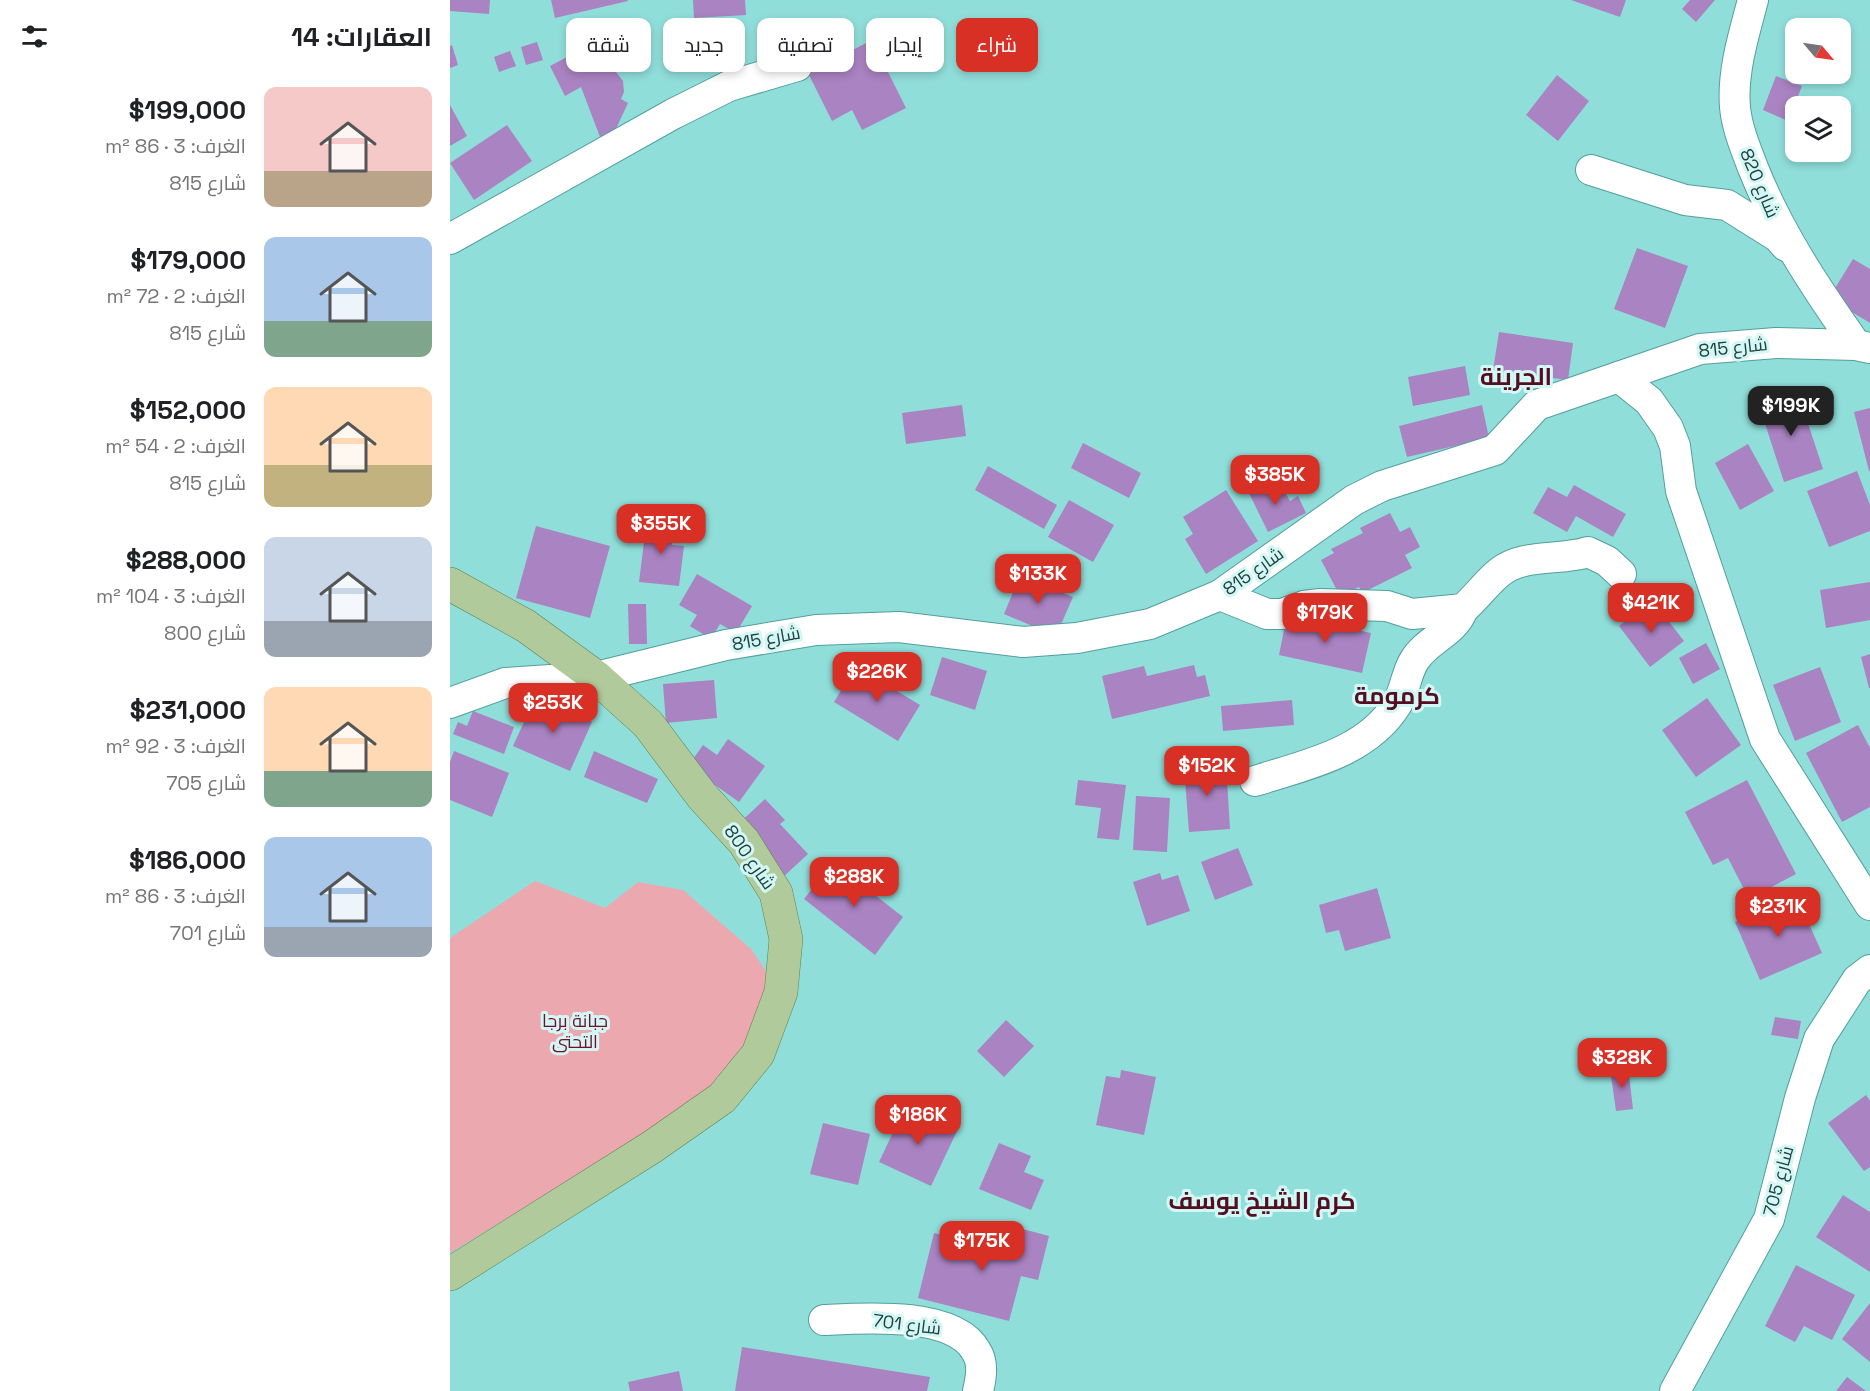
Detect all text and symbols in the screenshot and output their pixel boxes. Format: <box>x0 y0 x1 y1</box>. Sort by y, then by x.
chip: شقة <box>566 18 651 72</box>
chip: جديد <box>663 18 745 72</box>
chip: تصفية <box>757 18 854 72</box>
chip: إيجار <box>866 18 944 72</box>
chip: شراء <box>956 18 1038 72</box>
north arrow <box>1785 18 1851 84</box>
map controls <box>1785 18 1851 162</box>
icon: filters <box>18 20 51 53</box>
text: العقارات: 14 <box>291 20 432 54</box>
text: $199,000 <box>129 93 246 127</box>
button: layers <box>1785 96 1851 162</box>
icon: home <box>312 111 384 183</box>
text: الغرف: 3 · 86 m² <box>105 133 246 159</box>
street label: شارع 820 <box>1734 145 1785 222</box>
text: شارع 815 <box>169 170 246 196</box>
text: $179,000 <box>130 243 246 277</box>
icon: home <box>312 261 384 333</box>
text: الغرف: 2 · 72 m² <box>107 283 246 309</box>
text: شارع 815 <box>169 320 246 346</box>
street label: شارع 815 <box>1697 332 1769 363</box>
district label: الجرينة <box>1480 361 1552 392</box>
pin: $199K <box>1749 386 1833 437</box>
text: $199K <box>1762 392 1820 418</box>
text: $152,000 <box>130 393 246 427</box>
icon: home <box>312 411 384 483</box>
text: الغرف: 2 · 54 m² <box>105 433 246 459</box>
pin: $385K <box>1233 455 1317 506</box>
text: $385K <box>1245 461 1305 487</box>
text: شارع 815 <box>169 470 246 496</box>
pin: $355K <box>619 504 703 555</box>
text: $355K <box>631 510 691 536</box>
street label: شارع 815 <box>1218 542 1288 601</box>
text: $288,000 <box>126 543 246 577</box>
pin: $133K <box>996 554 1080 605</box>
text: $133K <box>1009 560 1067 586</box>
icon: home <box>312 561 384 633</box>
text: الغرف: 3 · 104 m² <box>96 583 246 609</box>
pin: $421K <box>1609 583 1693 634</box>
text: $421K <box>1622 589 1680 615</box>
pin: $179K <box>1283 593 1367 644</box>
text: $179K <box>1296 599 1354 625</box>
text: شارع 800 <box>164 620 246 646</box>
street label: شارع 815 <box>730 621 802 656</box>
pin: $226K <box>835 652 919 703</box>
text: $226K <box>847 658 907 684</box>
district label: كرمومة <box>1354 680 1440 711</box>
pin: $253K <box>511 683 595 734</box>
text: $253K <box>523 689 583 715</box>
text: $231,000 <box>130 693 246 727</box>
icon: home <box>312 711 384 783</box>
text: الغرف: 3 · 92 m² <box>105 733 246 759</box>
pin: $152K <box>1165 746 1249 797</box>
text: $152K <box>1178 752 1236 778</box>
text: شارع 705 <box>166 770 246 796</box>
street label: شارع 800 <box>719 820 781 894</box>
text: $186,000 <box>129 843 246 877</box>
pin: $288K <box>812 857 896 908</box>
icon: home <box>312 861 384 933</box>
text: $288K <box>824 863 884 889</box>
text: الغرف: 3 · 86 m² <box>105 883 246 909</box>
pin: $231K <box>1736 887 1820 938</box>
text: $231K <box>1749 893 1807 919</box>
text: شارع 701 <box>170 920 246 946</box>
park label: جبانة برجا التحتى <box>542 1009 608 1053</box>
pin: $328K <box>1580 1038 1664 1089</box>
text: $328K <box>1592 1044 1652 1070</box>
pin: $186K <box>876 1095 960 1146</box>
text: $186K <box>889 1101 947 1127</box>
street label: شارع 705 <box>1758 1143 1799 1219</box>
district label: كرم الشيخ يوسف <box>1168 1185 1356 1217</box>
pin: $175K <box>940 1221 1024 1272</box>
text: $175K <box>954 1227 1010 1253</box>
street label: شارع 701 <box>871 1308 942 1341</box>

